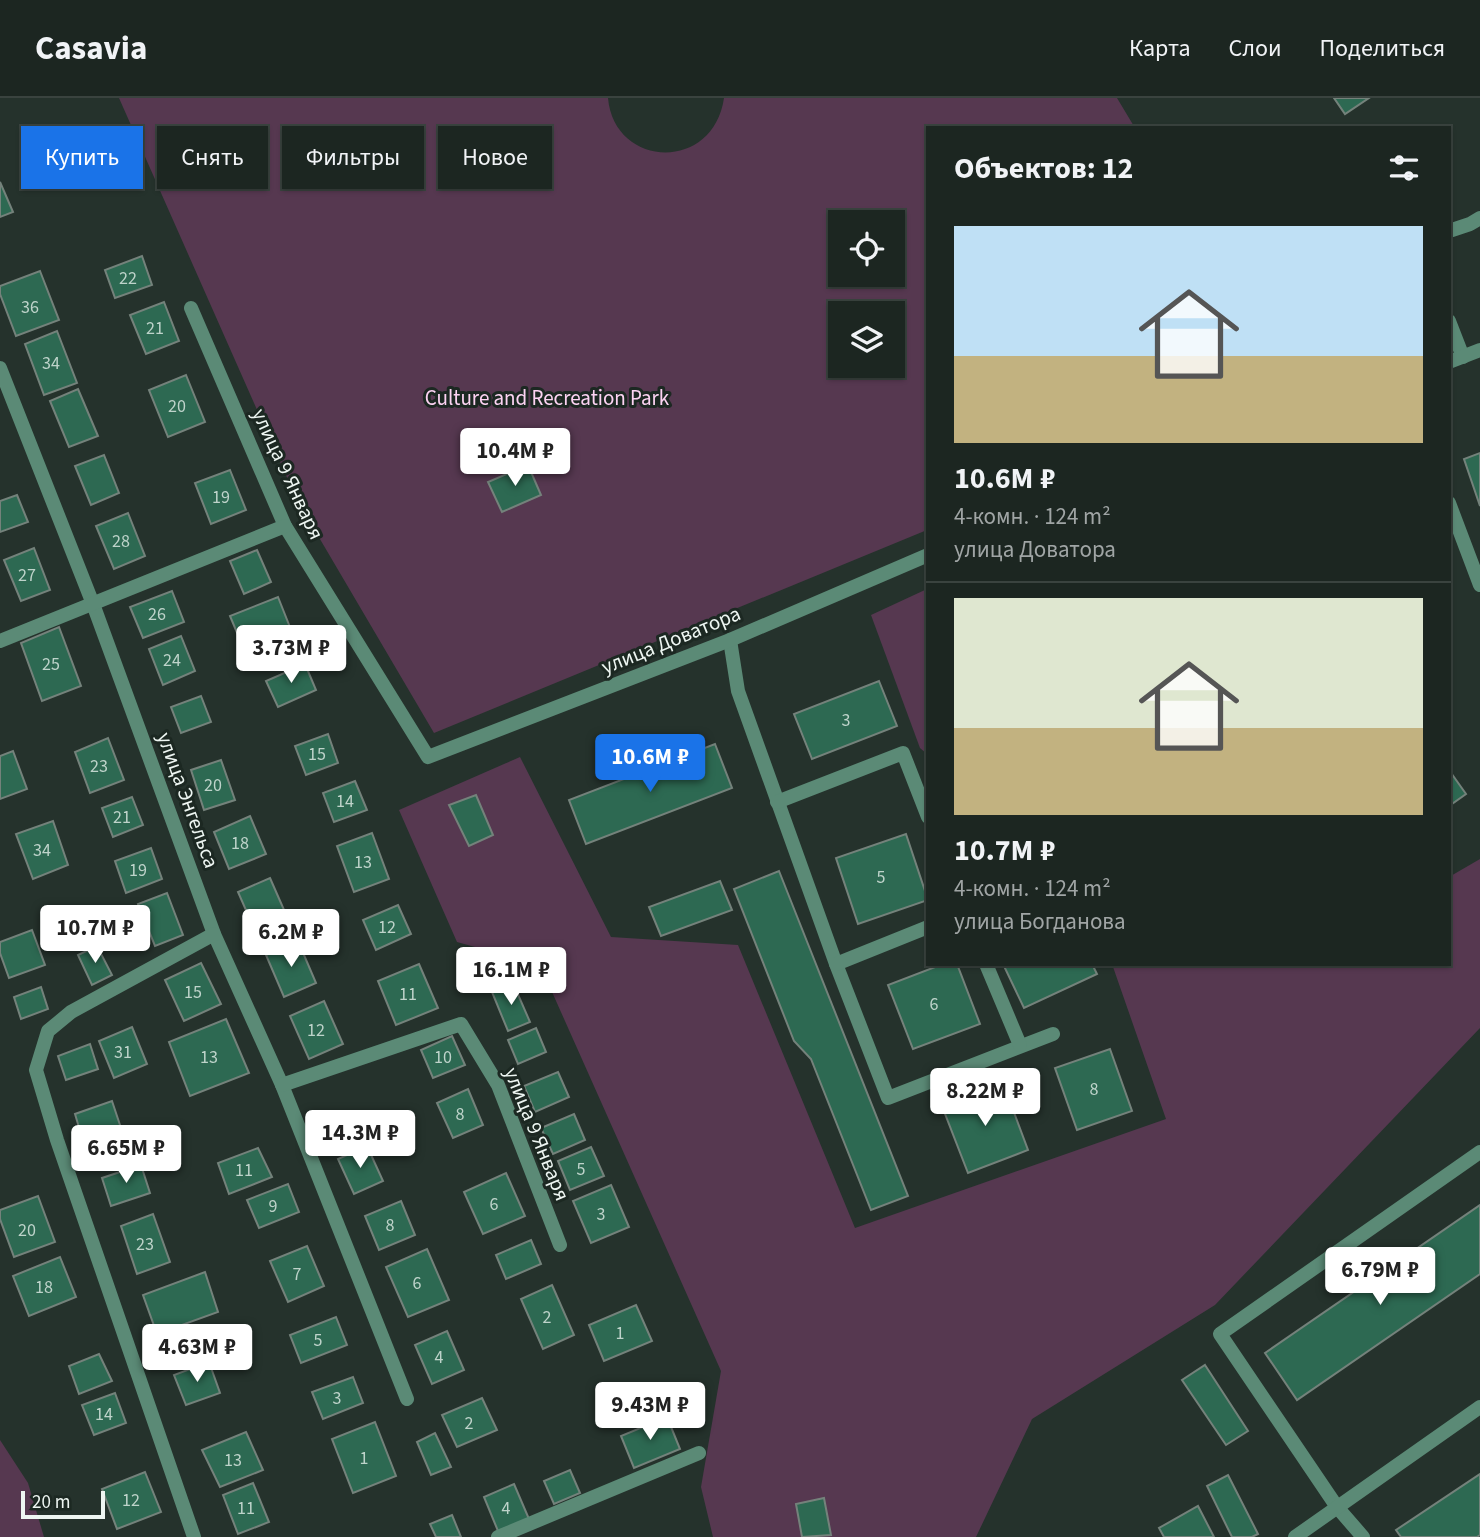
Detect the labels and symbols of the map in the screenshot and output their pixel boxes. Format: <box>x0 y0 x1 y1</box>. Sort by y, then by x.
house number: 22 <box>119 266 137 291</box>
house number: 36 <box>21 295 39 320</box>
house number: 21 <box>146 316 164 341</box>
house number: 34 <box>42 351 60 376</box>
park label: Culture and Recreation Park <box>425 383 670 413</box>
house number: 20 <box>168 394 186 419</box>
street label: улица 9 Января <box>244 404 332 544</box>
pin: 10.4M ₽ <box>450 428 580 488</box>
house number: 19 <box>212 485 230 510</box>
house number: 28 <box>112 529 130 554</box>
house number: 27 <box>18 563 36 588</box>
street label: улица Доватора <box>597 598 745 682</box>
house number: 26 <box>148 602 166 627</box>
pin: 3.73M ₽ <box>226 626 356 685</box>
house number: 24 <box>163 648 181 673</box>
house number: 25 <box>42 652 60 677</box>
house number: 3 <box>842 708 851 733</box>
street label: улица Энгельса <box>150 728 226 872</box>
pin: 10.6M ₽ <box>585 734 715 794</box>
house number: 15 <box>308 742 326 767</box>
house number: 23 <box>90 754 108 779</box>
house number: 20 <box>204 773 222 798</box>
house number: 14 <box>336 789 354 814</box>
house number: 21 <box>113 805 131 830</box>
house number: 18 <box>231 831 249 856</box>
house number: 34 <box>33 838 51 863</box>
house number: 13 <box>354 850 372 875</box>
house number: 19 <box>129 858 147 883</box>
house number: 5 <box>877 865 886 890</box>
pin: 10.7M ₽ <box>30 906 160 965</box>
pin: 6.2M ₽ <box>234 910 348 969</box>
house number: 12 <box>378 915 396 940</box>
pin: 16.1M ₽ <box>446 948 576 1007</box>
house number: 15 <box>184 980 202 1005</box>
house number: 11 <box>399 982 417 1007</box>
house number: 6 <box>930 992 939 1017</box>
house number: 12 <box>307 1018 325 1043</box>
house number: 31 <box>114 1040 132 1065</box>
house number: 13 <box>200 1045 218 1070</box>
house number: 10 <box>434 1045 452 1070</box>
street label: улица 9 Января <box>497 1063 577 1205</box>
pin: 8.22M ₽ <box>920 1068 1050 1128</box>
house number: 8 <box>1090 1077 1099 1102</box>
house number: 8 <box>456 1102 465 1127</box>
pin: 14.3M ₽ <box>295 1110 425 1170</box>
pin: 6.65M ₽ <box>61 1126 191 1185</box>
house number: 5 <box>577 1157 586 1182</box>
house number: 11 <box>235 1158 253 1183</box>
house number: 6 <box>490 1192 499 1217</box>
house number: 9 <box>269 1194 278 1219</box>
house number: 3 <box>597 1202 606 1227</box>
house number: 8 <box>386 1213 395 1238</box>
house number: 20 <box>18 1218 36 1243</box>
house number: 23 <box>136 1232 154 1257</box>
pin: 6.79M ₽ <box>1315 1248 1445 1307</box>
house number: 7 <box>293 1262 302 1287</box>
house number: 6 <box>413 1271 422 1296</box>
house number: 18 <box>35 1275 53 1300</box>
house number: 2 <box>543 1305 552 1330</box>
house number: 1 <box>616 1321 624 1346</box>
pin: 4.63M ₽ <box>132 1324 262 1384</box>
house number: 5 <box>314 1328 323 1353</box>
house number: 4 <box>435 1345 444 1370</box>
pin: 9.43M ₽ <box>585 1382 715 1442</box>
house number: 3 <box>333 1386 342 1411</box>
house number: 14 <box>95 1402 113 1427</box>
house number: 2 <box>465 1411 474 1436</box>
house number: 1 <box>360 1446 368 1471</box>
house number: 13 <box>224 1448 242 1473</box>
scale bar <box>21 1488 105 1520</box>
house number: 12 <box>122 1488 140 1513</box>
house number: 11 <box>237 1496 255 1521</box>
house number: 4 <box>502 1496 511 1521</box>

